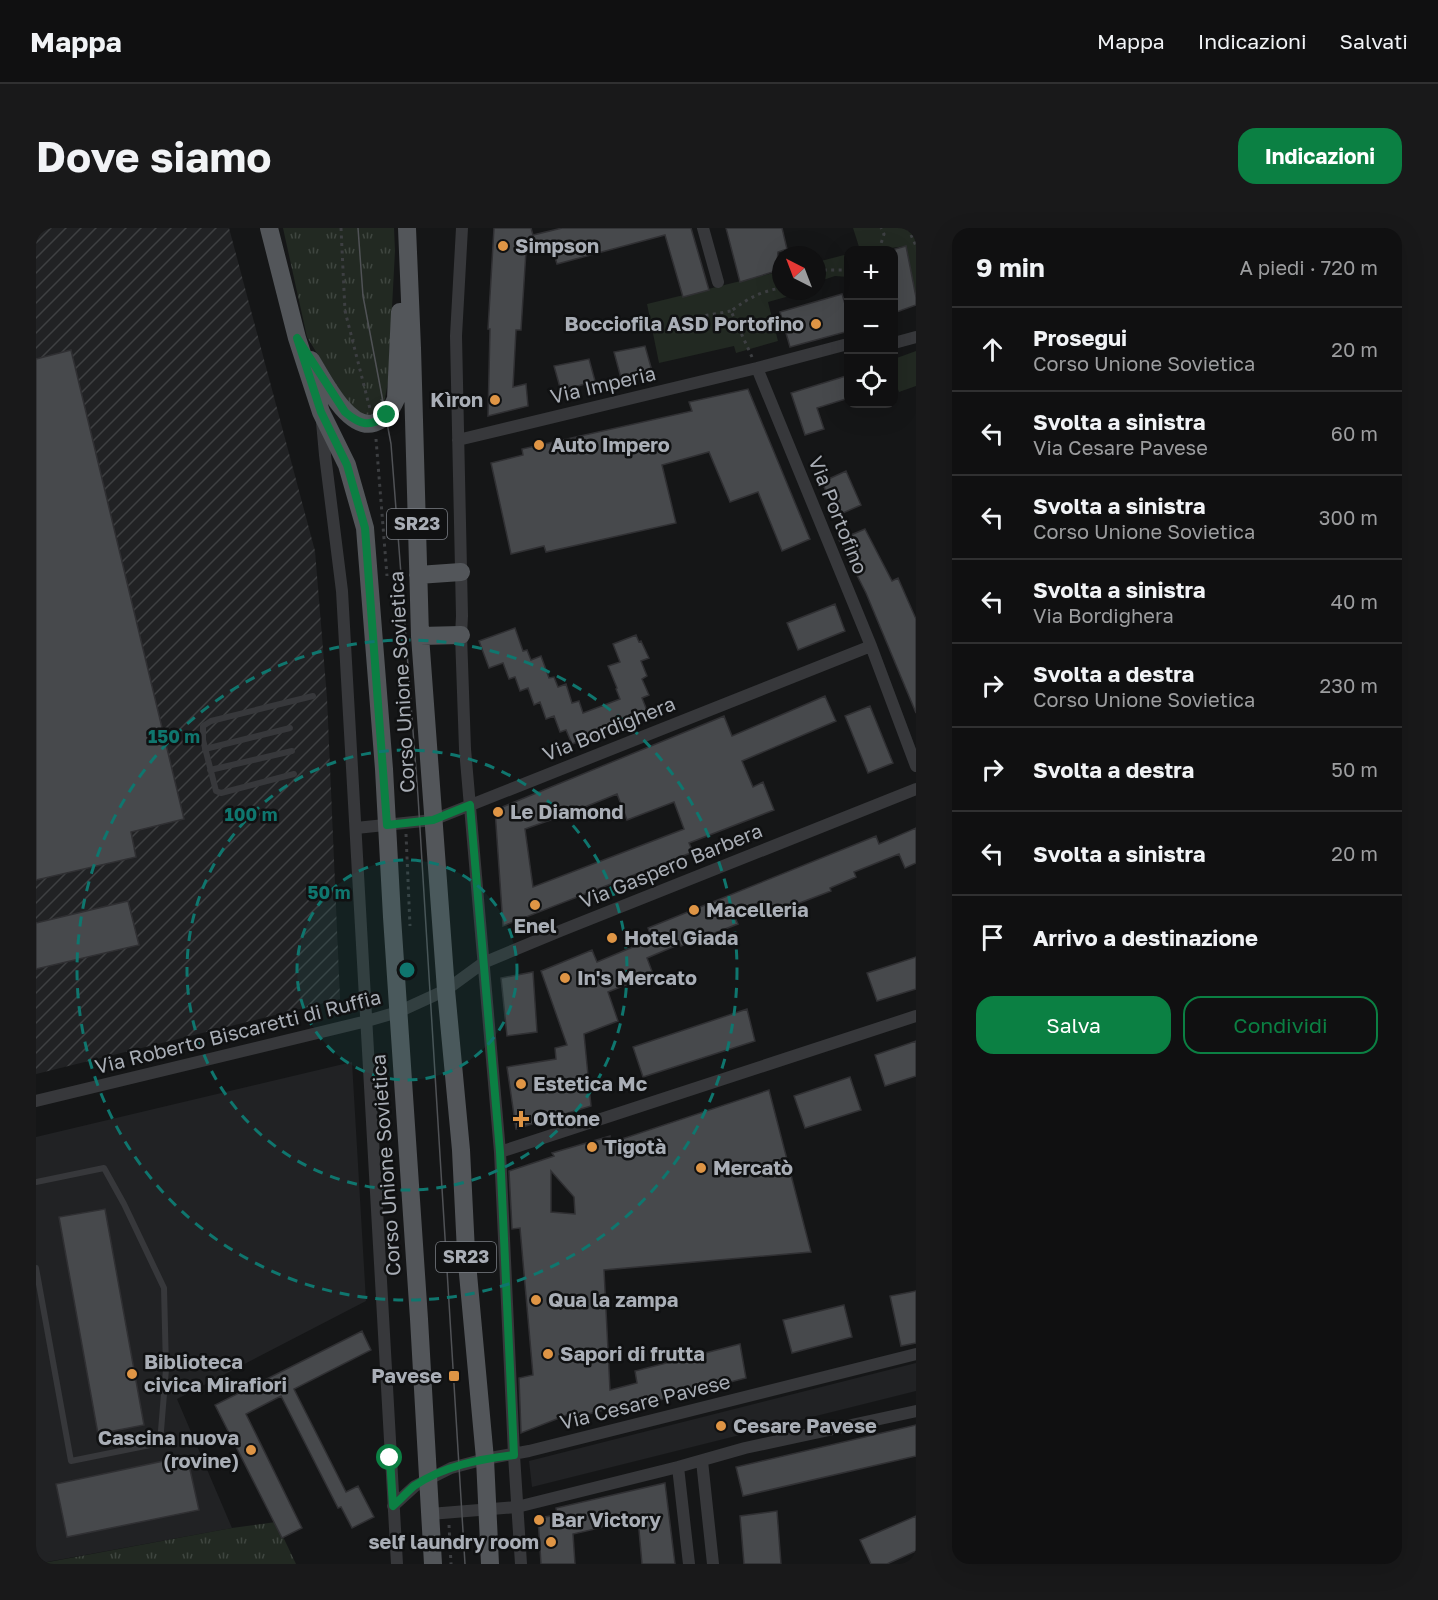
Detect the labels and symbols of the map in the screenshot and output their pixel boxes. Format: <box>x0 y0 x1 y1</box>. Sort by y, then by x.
place label: Simpson <box>515 233 599 257</box>
marker: Simpson <box>496 239 510 253</box>
north arrow <box>772 246 826 300</box>
place label: Bocciofila ASD Portofino <box>565 311 804 335</box>
marker: Bocciofila ASD Portofino <box>809 317 823 331</box>
street label: Via Imperia <box>548 360 658 408</box>
place label: Kìron <box>430 387 483 411</box>
marker: Kìron <box>488 393 502 407</box>
route end <box>373 401 399 427</box>
place label: Auto Impero <box>551 432 670 456</box>
marker: Auto Impero <box>532 438 546 452</box>
street label: Via Portofino <box>804 452 873 577</box>
road number: SR23 <box>387 509 447 539</box>
street label: Corso Unione Sovietica <box>383 570 419 794</box>
street label: Via Bordighera <box>539 691 678 766</box>
text: 150 m <box>148 725 200 747</box>
place label: Le Diamond <box>510 799 624 823</box>
text: 100 m <box>225 803 277 825</box>
marker: Le Diamond <box>491 805 505 819</box>
street label: Via Gaspero Barbera <box>576 817 765 913</box>
text: 50 m <box>308 881 350 903</box>
place label: Macelleria <box>706 897 809 921</box>
marker: Enel <box>528 898 542 912</box>
marker: Macelleria <box>687 903 701 917</box>
place label: Enel <box>513 913 557 937</box>
place label: Hotel Giada <box>624 925 738 949</box>
marker: Hotel Giada <box>605 931 619 945</box>
centre of rings <box>397 960 417 980</box>
place label: In's Mercato <box>577 965 697 989</box>
marker: In's Mercato <box>558 971 572 985</box>
street label: Via Roberto Biscaretti di Ruffia <box>92 984 383 1078</box>
street label: Corso Unione Sovietica <box>365 1053 405 1277</box>
place label: Estetica Mc <box>533 1071 647 1095</box>
marker: Estetica Mc <box>514 1077 528 1091</box>
place label: Ottone <box>533 1106 600 1130</box>
marker: Ottone <box>514 1112 528 1126</box>
place label: Tigotà <box>604 1134 666 1158</box>
marker: Tigotà <box>585 1140 599 1154</box>
place label: Mercatò <box>713 1155 793 1179</box>
marker: Mercatò <box>694 1161 708 1175</box>
road number: SR23 <box>436 1242 496 1272</box>
place label: Qua la zampa <box>548 1287 678 1311</box>
marker: Qua la zampa <box>529 1293 543 1307</box>
place label: Sapori di frutta <box>560 1341 705 1365</box>
marker: Sapori di frutta <box>541 1347 555 1361</box>
place label: Biblioteca civica Mirafiori <box>144 1349 287 1396</box>
place label: Pavese <box>371 1363 442 1387</box>
marker: Biblioteca civica Mirafiori <box>125 1367 139 1381</box>
street label: Via Cesare Pavese <box>557 1368 732 1434</box>
marker: Pavese <box>447 1369 461 1383</box>
place label: Cesare Pavese <box>733 1413 877 1437</box>
marker: Cesare Pavese <box>714 1419 728 1433</box>
place label: Cascina nuova (rovine) <box>98 1425 239 1472</box>
marker: Cascina nuova (rovine) <box>244 1443 258 1457</box>
route start <box>376 1444 402 1470</box>
place label: Bar Victory <box>551 1507 661 1531</box>
marker: Bar Victory <box>532 1513 546 1527</box>
place label: self laundry room <box>368 1529 539 1553</box>
marker: self laundry room <box>544 1535 558 1549</box>

